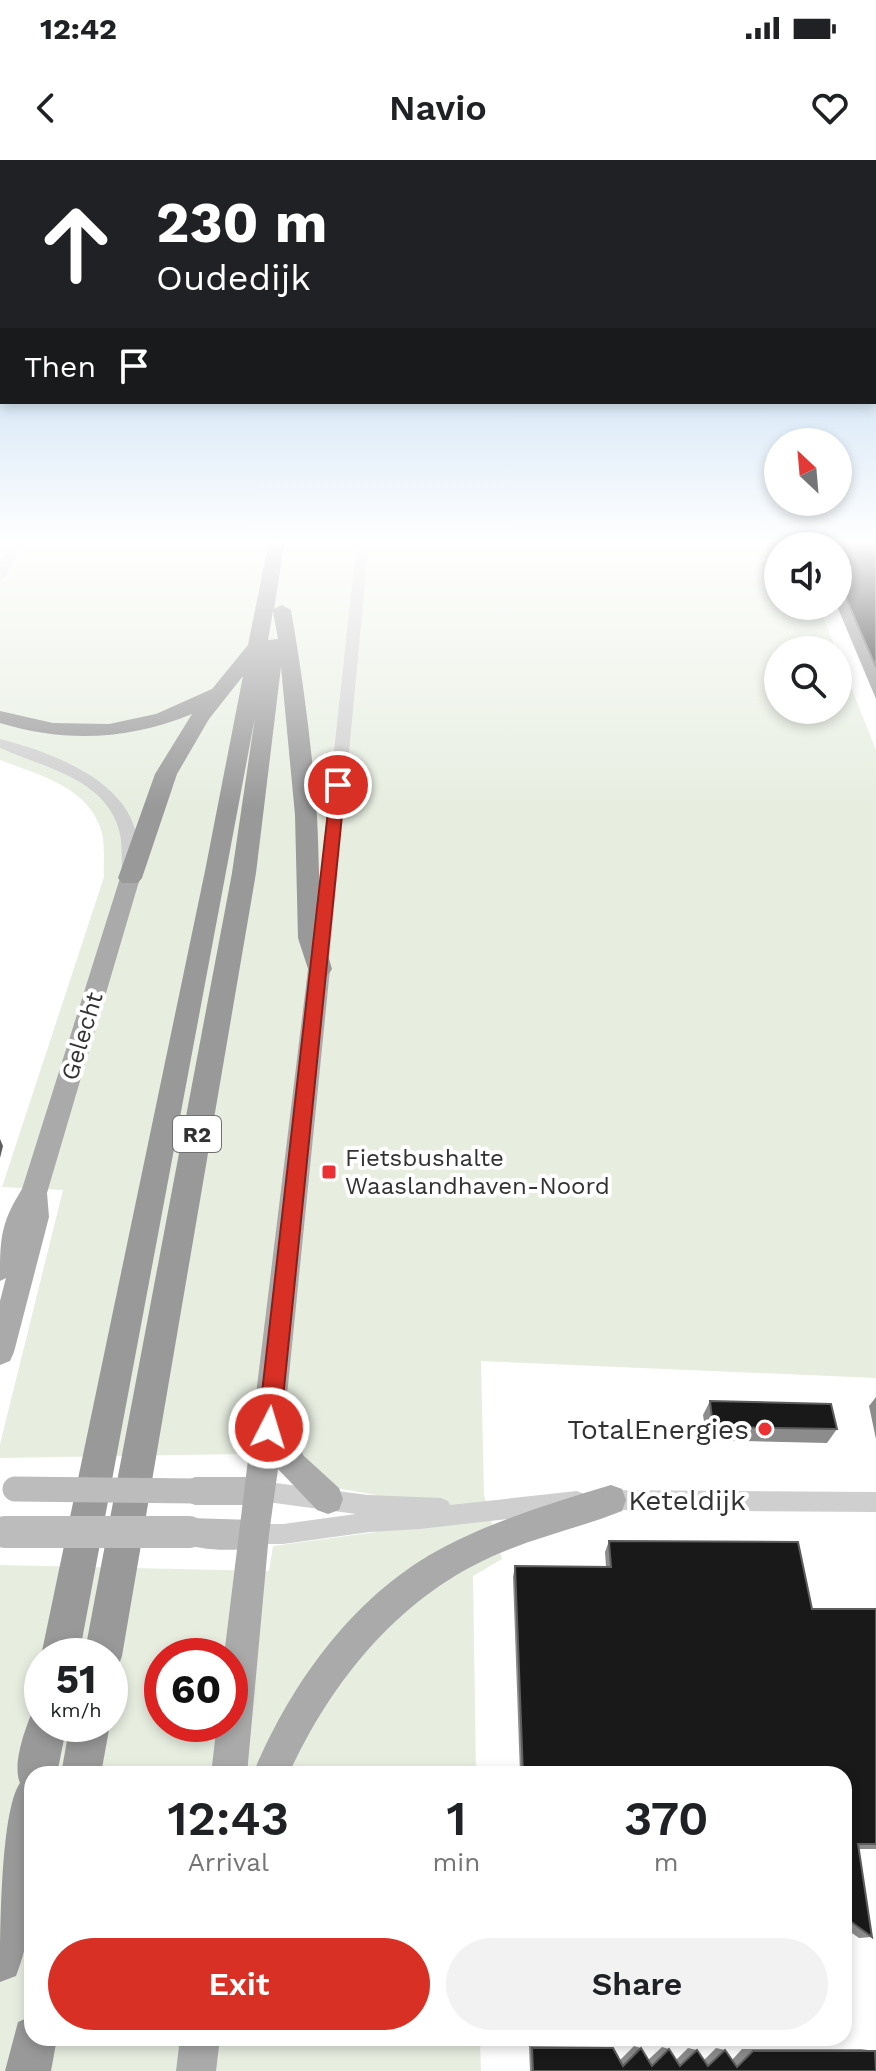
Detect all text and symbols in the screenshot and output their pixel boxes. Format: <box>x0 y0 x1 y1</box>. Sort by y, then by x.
text: 12:42 <box>40 11 117 46</box>
icon: back <box>24 86 68 130</box>
icon: heart <box>808 86 852 130</box>
text: Navio <box>389 87 487 129</box>
text: 230 m <box>156 190 327 256</box>
icon: ahead <box>24 192 128 296</box>
text: Oudedijk <box>156 257 311 299</box>
icon: arrive <box>112 344 156 388</box>
text: Then <box>24 349 96 384</box>
north arrow <box>764 428 852 516</box>
map controls <box>764 428 852 724</box>
button: sound <box>764 532 852 620</box>
button: search <box>764 636 852 724</box>
pin <box>304 751 372 819</box>
icon: arrive <box>316 763 360 807</box>
street label: Gelecht <box>55 989 109 1083</box>
road number: R2 <box>173 1116 221 1152</box>
place label: Fietsbushalte Waaslandhaven-Noord <box>345 1144 610 1200</box>
marker: Fietsbushalte Waaslandhaven-Noord <box>320 1163 338 1181</box>
position arrow <box>227 1386 311 1470</box>
place label: TotalEnergies <box>567 1413 749 1446</box>
marker: TotalEnergies <box>756 1420 774 1438</box>
street label: Keteldijk <box>628 1484 746 1517</box>
speed limit sign: 60 <box>144 1638 248 1742</box>
text: 51 <box>56 1656 96 1703</box>
text: km/h <box>50 1698 102 1722</box>
text: 12:43 <box>168 1790 289 1847</box>
text: 1 <box>446 1790 466 1847</box>
text: 370 <box>624 1790 708 1847</box>
text: Arrival <box>188 1847 269 1877</box>
text: min <box>433 1847 480 1877</box>
text: m <box>654 1847 679 1877</box>
button: Exit <box>48 1938 430 2030</box>
button: Share <box>446 1938 828 2030</box>

